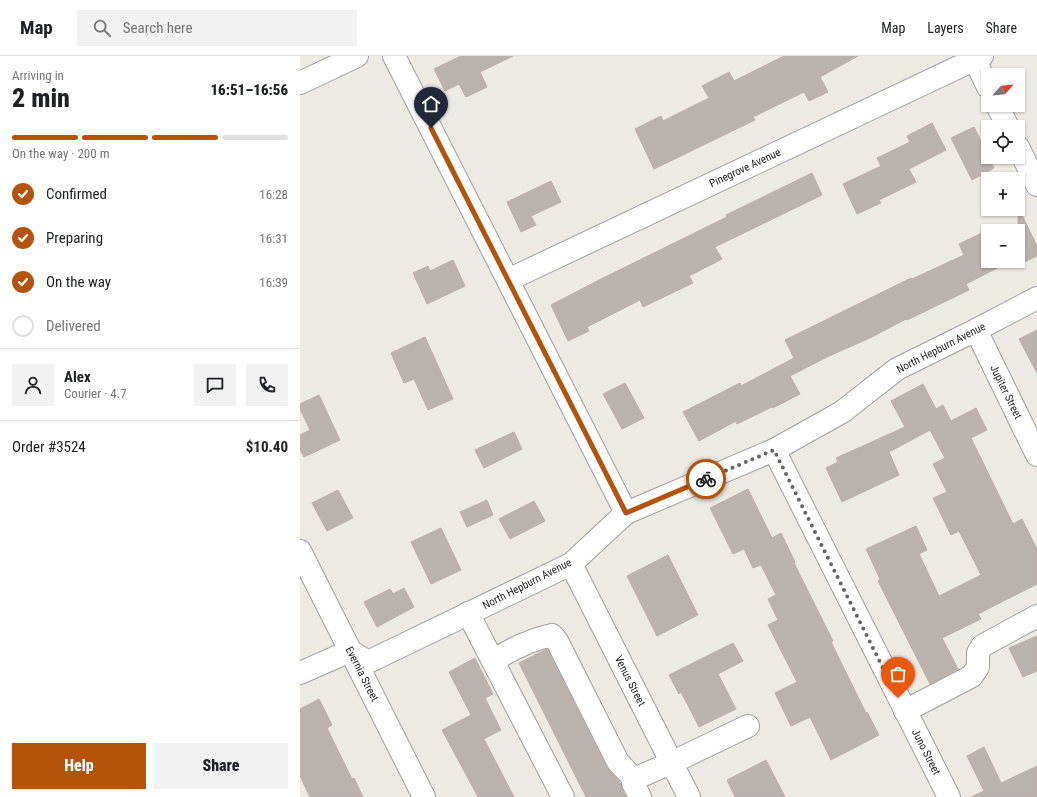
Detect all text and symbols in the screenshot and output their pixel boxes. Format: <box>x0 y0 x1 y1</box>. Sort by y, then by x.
search box <box>77 10 357 46</box>
text: Map <box>20 16 53 39</box>
icon: search <box>91 17 113 39</box>
text: Search here <box>123 19 193 37</box>
text: Map <box>881 20 905 36</box>
text: Layers <box>927 20 964 36</box>
text: Share <box>986 20 1017 36</box>
text: Arriving in <box>12 68 64 83</box>
north arrow <box>981 68 1025 112</box>
map controls <box>981 68 1025 268</box>
text: 16:51–16:56 <box>210 81 288 99</box>
text: 2 min <box>12 83 70 113</box>
pin <box>414 87 448 128</box>
icon: home <box>420 93 442 115</box>
button: locate <box>981 120 1025 164</box>
text: On the way · 200 m <box>12 146 109 161</box>
street label: Pinegrove Avenue <box>707 146 783 190</box>
button: + <box>981 172 1025 216</box>
icon: check <box>12 183 34 205</box>
text: Confirmed <box>46 185 107 203</box>
text: 16:28 <box>259 187 288 202</box>
button: − <box>981 224 1025 268</box>
icon: check <box>12 227 34 249</box>
text: Preparing <box>46 229 103 247</box>
text: 16:31 <box>259 231 288 246</box>
icon: check <box>12 271 34 293</box>
text: On the way <box>46 273 111 291</box>
text: 16:39 <box>259 275 288 290</box>
text: Delivered <box>46 317 101 335</box>
street label: North Hepburn Avenue <box>894 320 988 376</box>
street label: Jupiter Street <box>987 363 1025 421</box>
button: person <box>12 364 54 406</box>
button: chat <box>194 364 236 406</box>
button: phone <box>246 364 288 406</box>
text: Alex <box>64 368 91 386</box>
text: Courier · 4.7 <box>64 386 127 401</box>
text: Order #3524 <box>12 438 86 456</box>
text: $10.40 <box>246 438 288 456</box>
courier <box>686 459 726 499</box>
icon: bike <box>695 468 717 490</box>
street label: North Hepburn Avenue <box>480 556 574 612</box>
street label: Evernia Street <box>343 644 381 704</box>
street label: Venus Street <box>612 654 648 708</box>
pin <box>881 657 915 698</box>
icon: bag <box>887 663 909 685</box>
street label: Juno Street <box>909 727 943 777</box>
button: Help <box>12 743 146 789</box>
button: Share <box>154 743 288 789</box>

